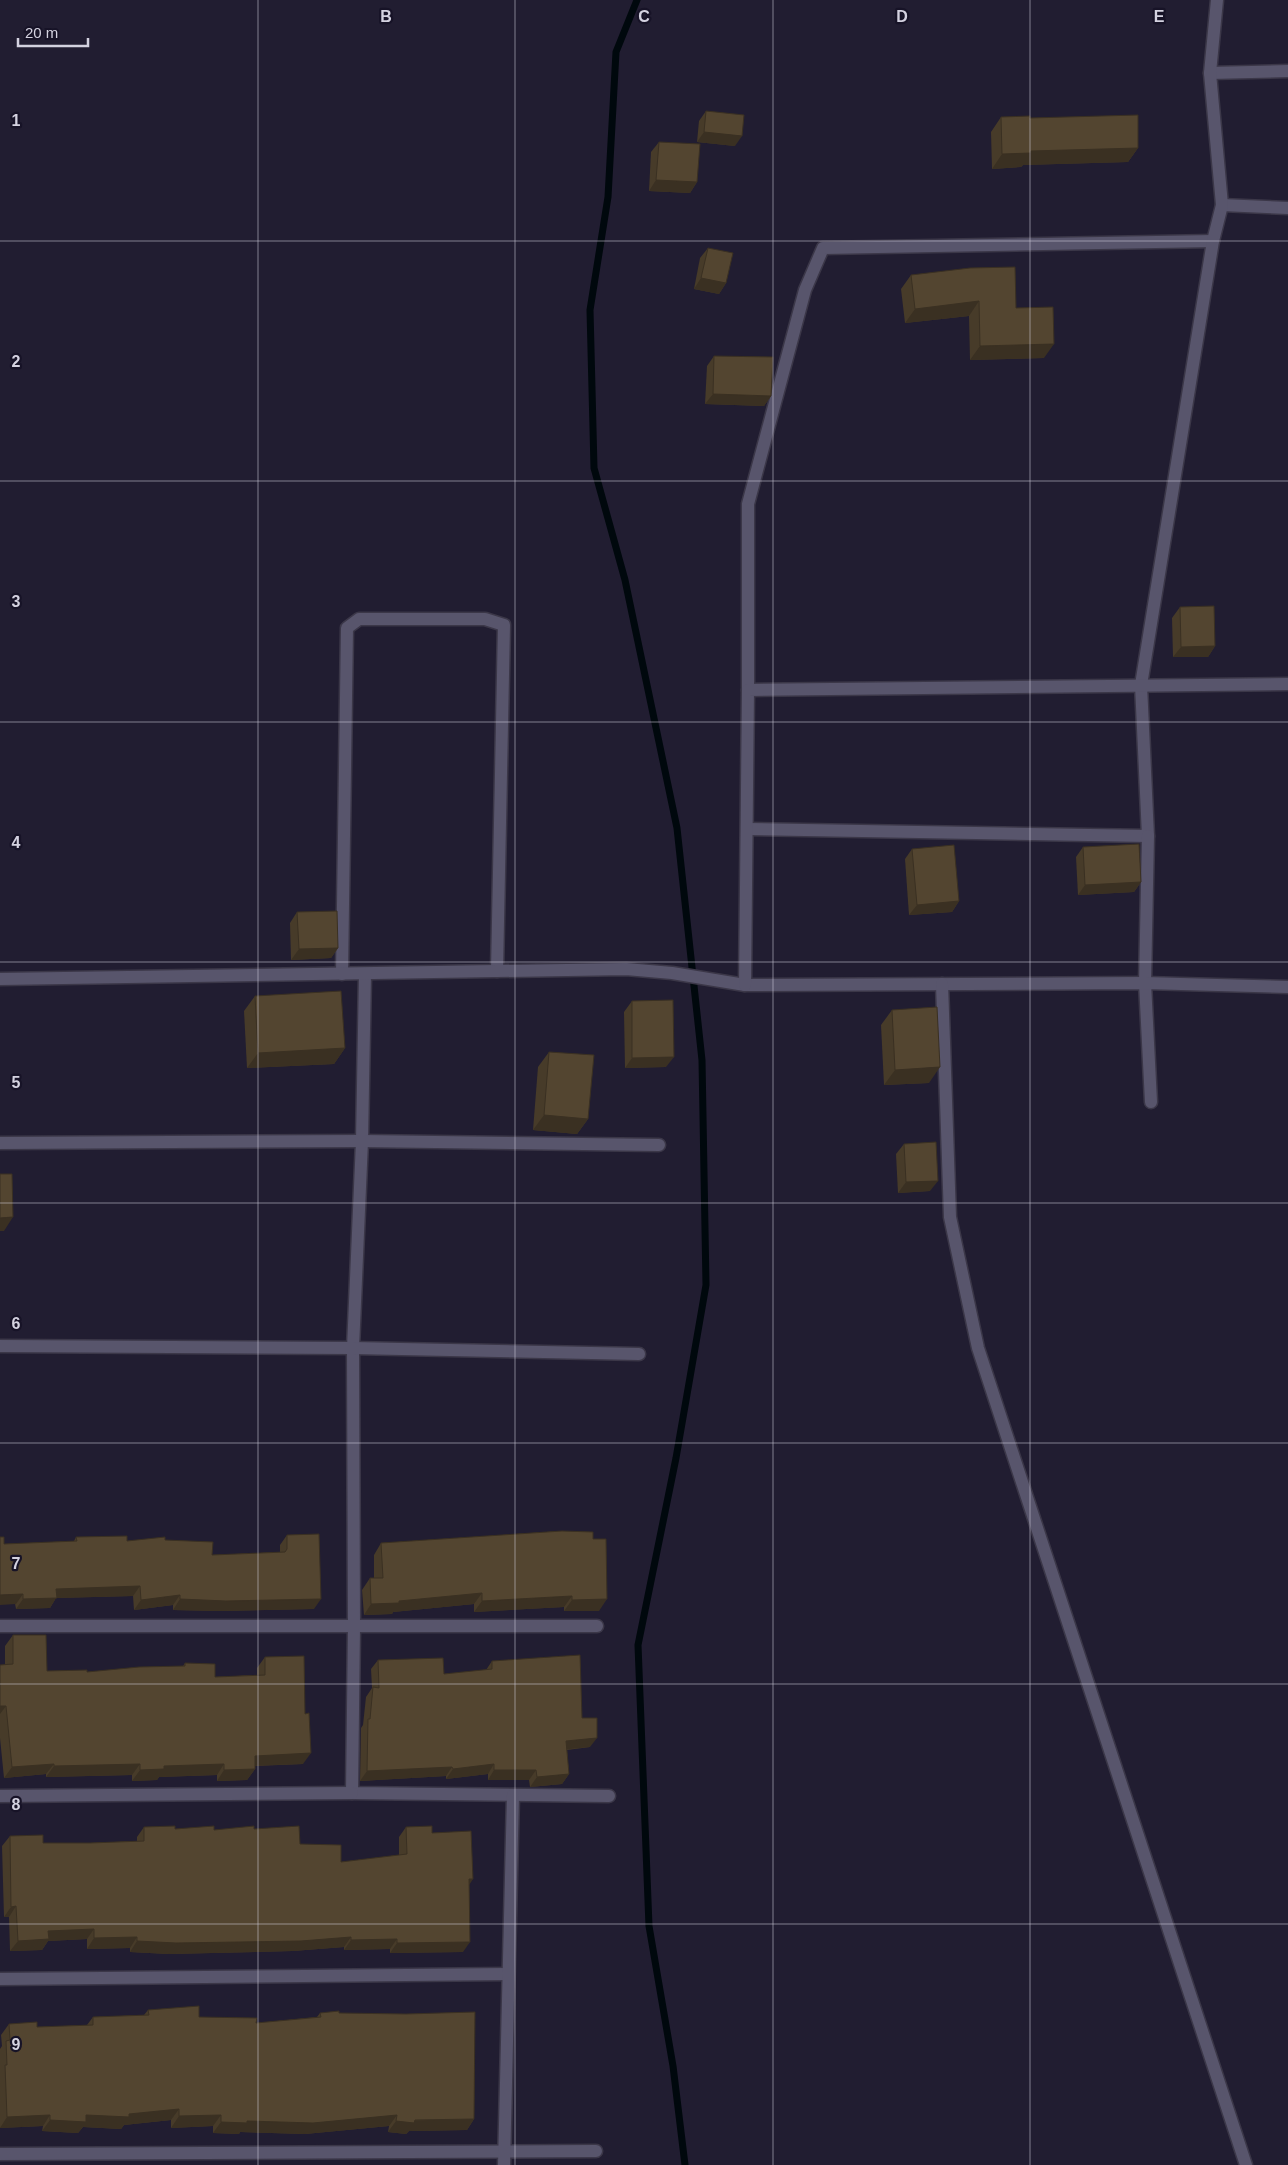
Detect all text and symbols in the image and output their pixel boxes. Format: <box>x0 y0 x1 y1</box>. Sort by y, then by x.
text: B <box>380 8 392 25</box>
text: C <box>638 8 650 25</box>
text: D <box>896 8 908 25</box>
text: E <box>1154 8 1165 25</box>
scale bar <box>18 15 88 47</box>
text: 20 m <box>25 24 58 41</box>
text: 1 <box>12 112 21 129</box>
text: 2 <box>12 353 21 370</box>
text: 3 <box>12 593 21 610</box>
text: 4 <box>12 834 21 851</box>
text: 5 <box>12 1074 21 1091</box>
text: 6 <box>12 1315 21 1332</box>
text: 7 <box>12 1555 21 1572</box>
text: 8 <box>12 1796 21 1813</box>
text: 9 <box>12 2036 21 2053</box>

